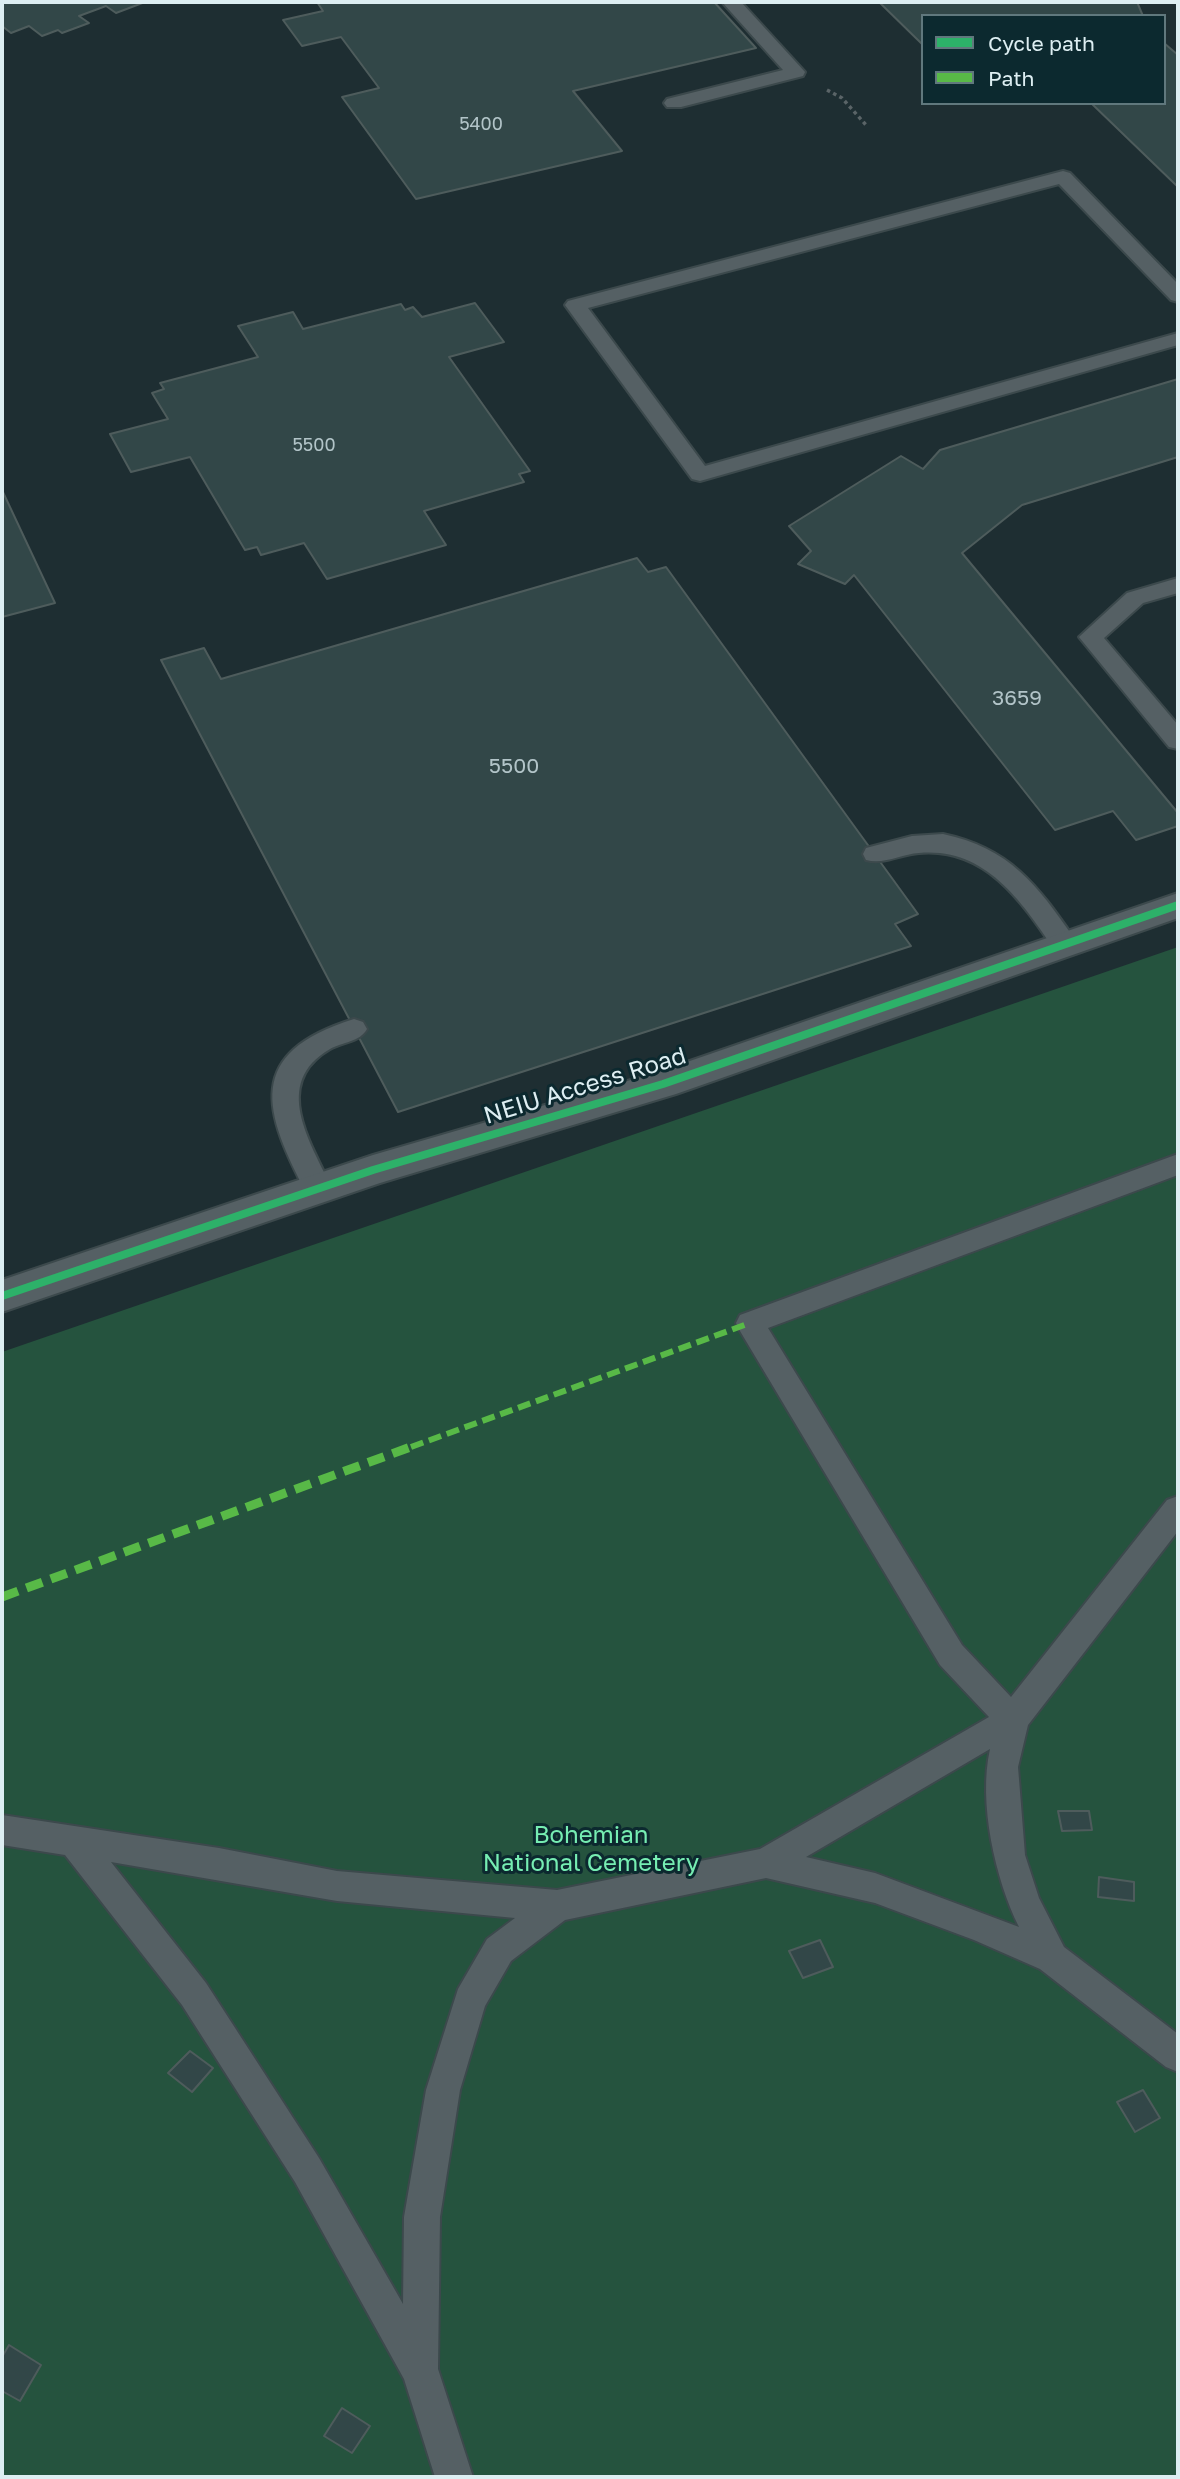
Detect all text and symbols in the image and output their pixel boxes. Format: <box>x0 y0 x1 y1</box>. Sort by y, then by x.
legend <box>921 14 1166 105</box>
text: Cycle path <box>988 30 1095 56</box>
text: Path <box>988 65 1035 91</box>
house number: 5400 <box>459 113 503 135</box>
house number: 5500 <box>292 434 336 456</box>
house number: 3659 <box>992 685 1042 711</box>
house number: 5500 <box>489 753 539 779</box>
street label: NEIU Access Road <box>480 1042 690 1130</box>
park label: Bohemian National Cemetery <box>483 1821 699 1877</box>

